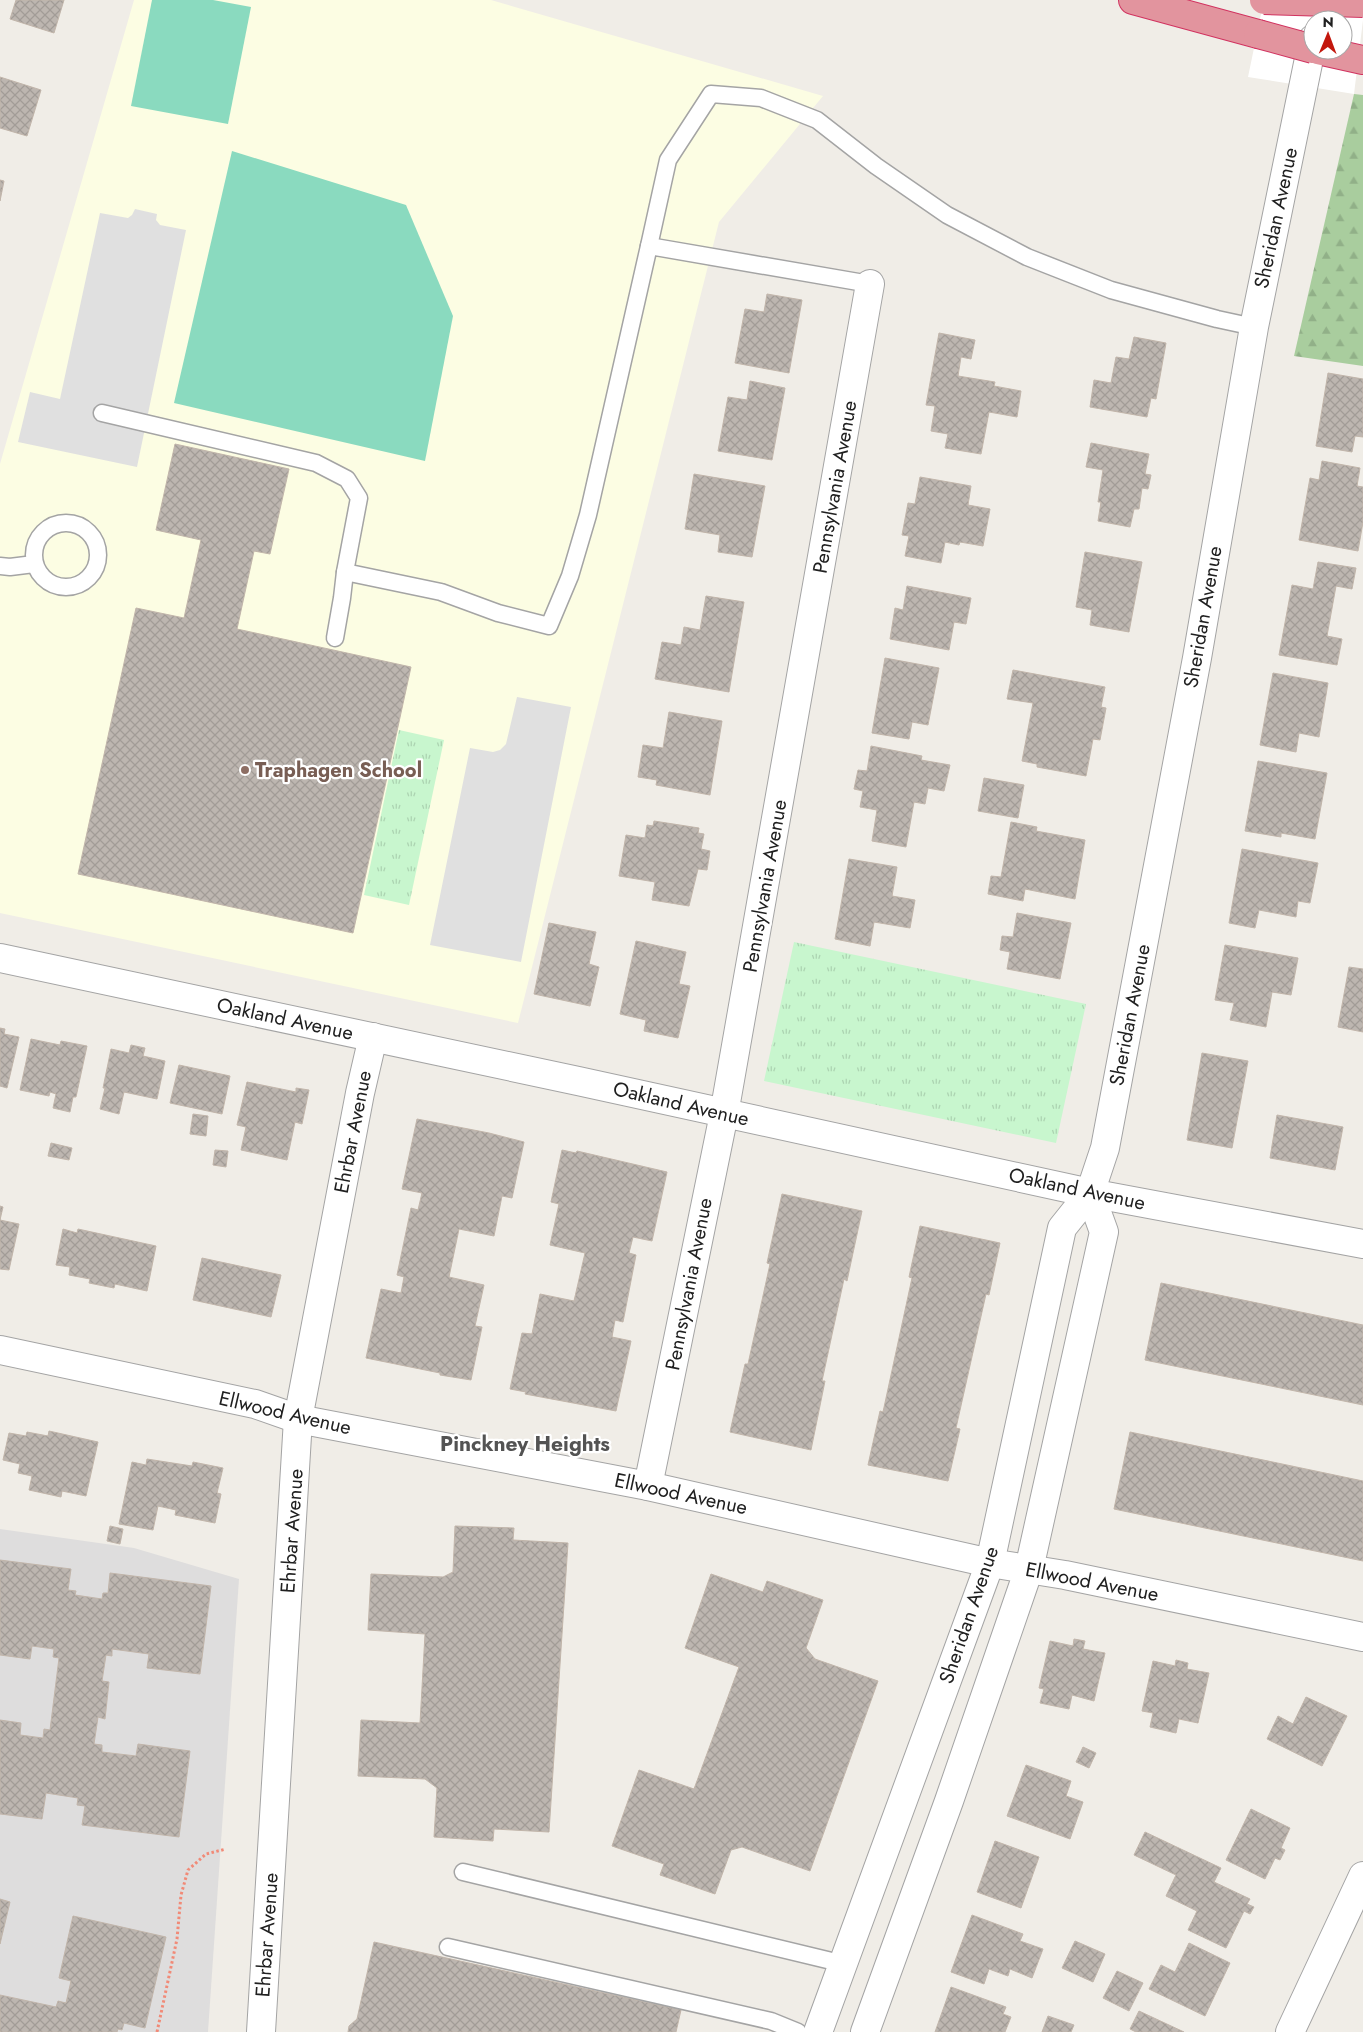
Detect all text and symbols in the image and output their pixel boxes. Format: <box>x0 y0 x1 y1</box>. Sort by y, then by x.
north arrow <box>1303 10 1353 60</box>
text: N <box>1322 12 1334 32</box>
street label: Sheridan Avenue <box>1247 145 1305 291</box>
street label: Pennsylvania Avenue <box>806 398 864 576</box>
street label: Sheridan Avenue <box>1176 544 1230 690</box>
place label: Traphagen School <box>255 756 422 785</box>
marker: Traphagen School <box>239 764 251 776</box>
street label: Pennsylvania Avenue <box>736 797 794 975</box>
street label: Sheridan Avenue <box>1102 942 1158 1088</box>
street label: Oakland Avenue <box>214 990 356 1048</box>
street label: Ehrbar Avenue <box>327 1068 379 1196</box>
street label: Oakland Avenue <box>610 1074 752 1134</box>
street label: Oakland Avenue <box>1006 1160 1148 1218</box>
street label: Pennsylvania Avenue <box>658 1195 720 1373</box>
street label: Ellwood Avenue <box>216 1384 354 1442</box>
district label: Pinckney Heights <box>440 1429 610 1459</box>
street label: Ellwood Avenue <box>612 1466 750 1522</box>
street label: Ehrbar Avenue <box>273 1468 311 1594</box>
street label: Sheridan Avenue <box>932 1542 1006 1688</box>
street label: Ellwood Avenue <box>1023 1555 1161 1609</box>
street label: Ehrbar Avenue <box>248 1872 286 1998</box>

